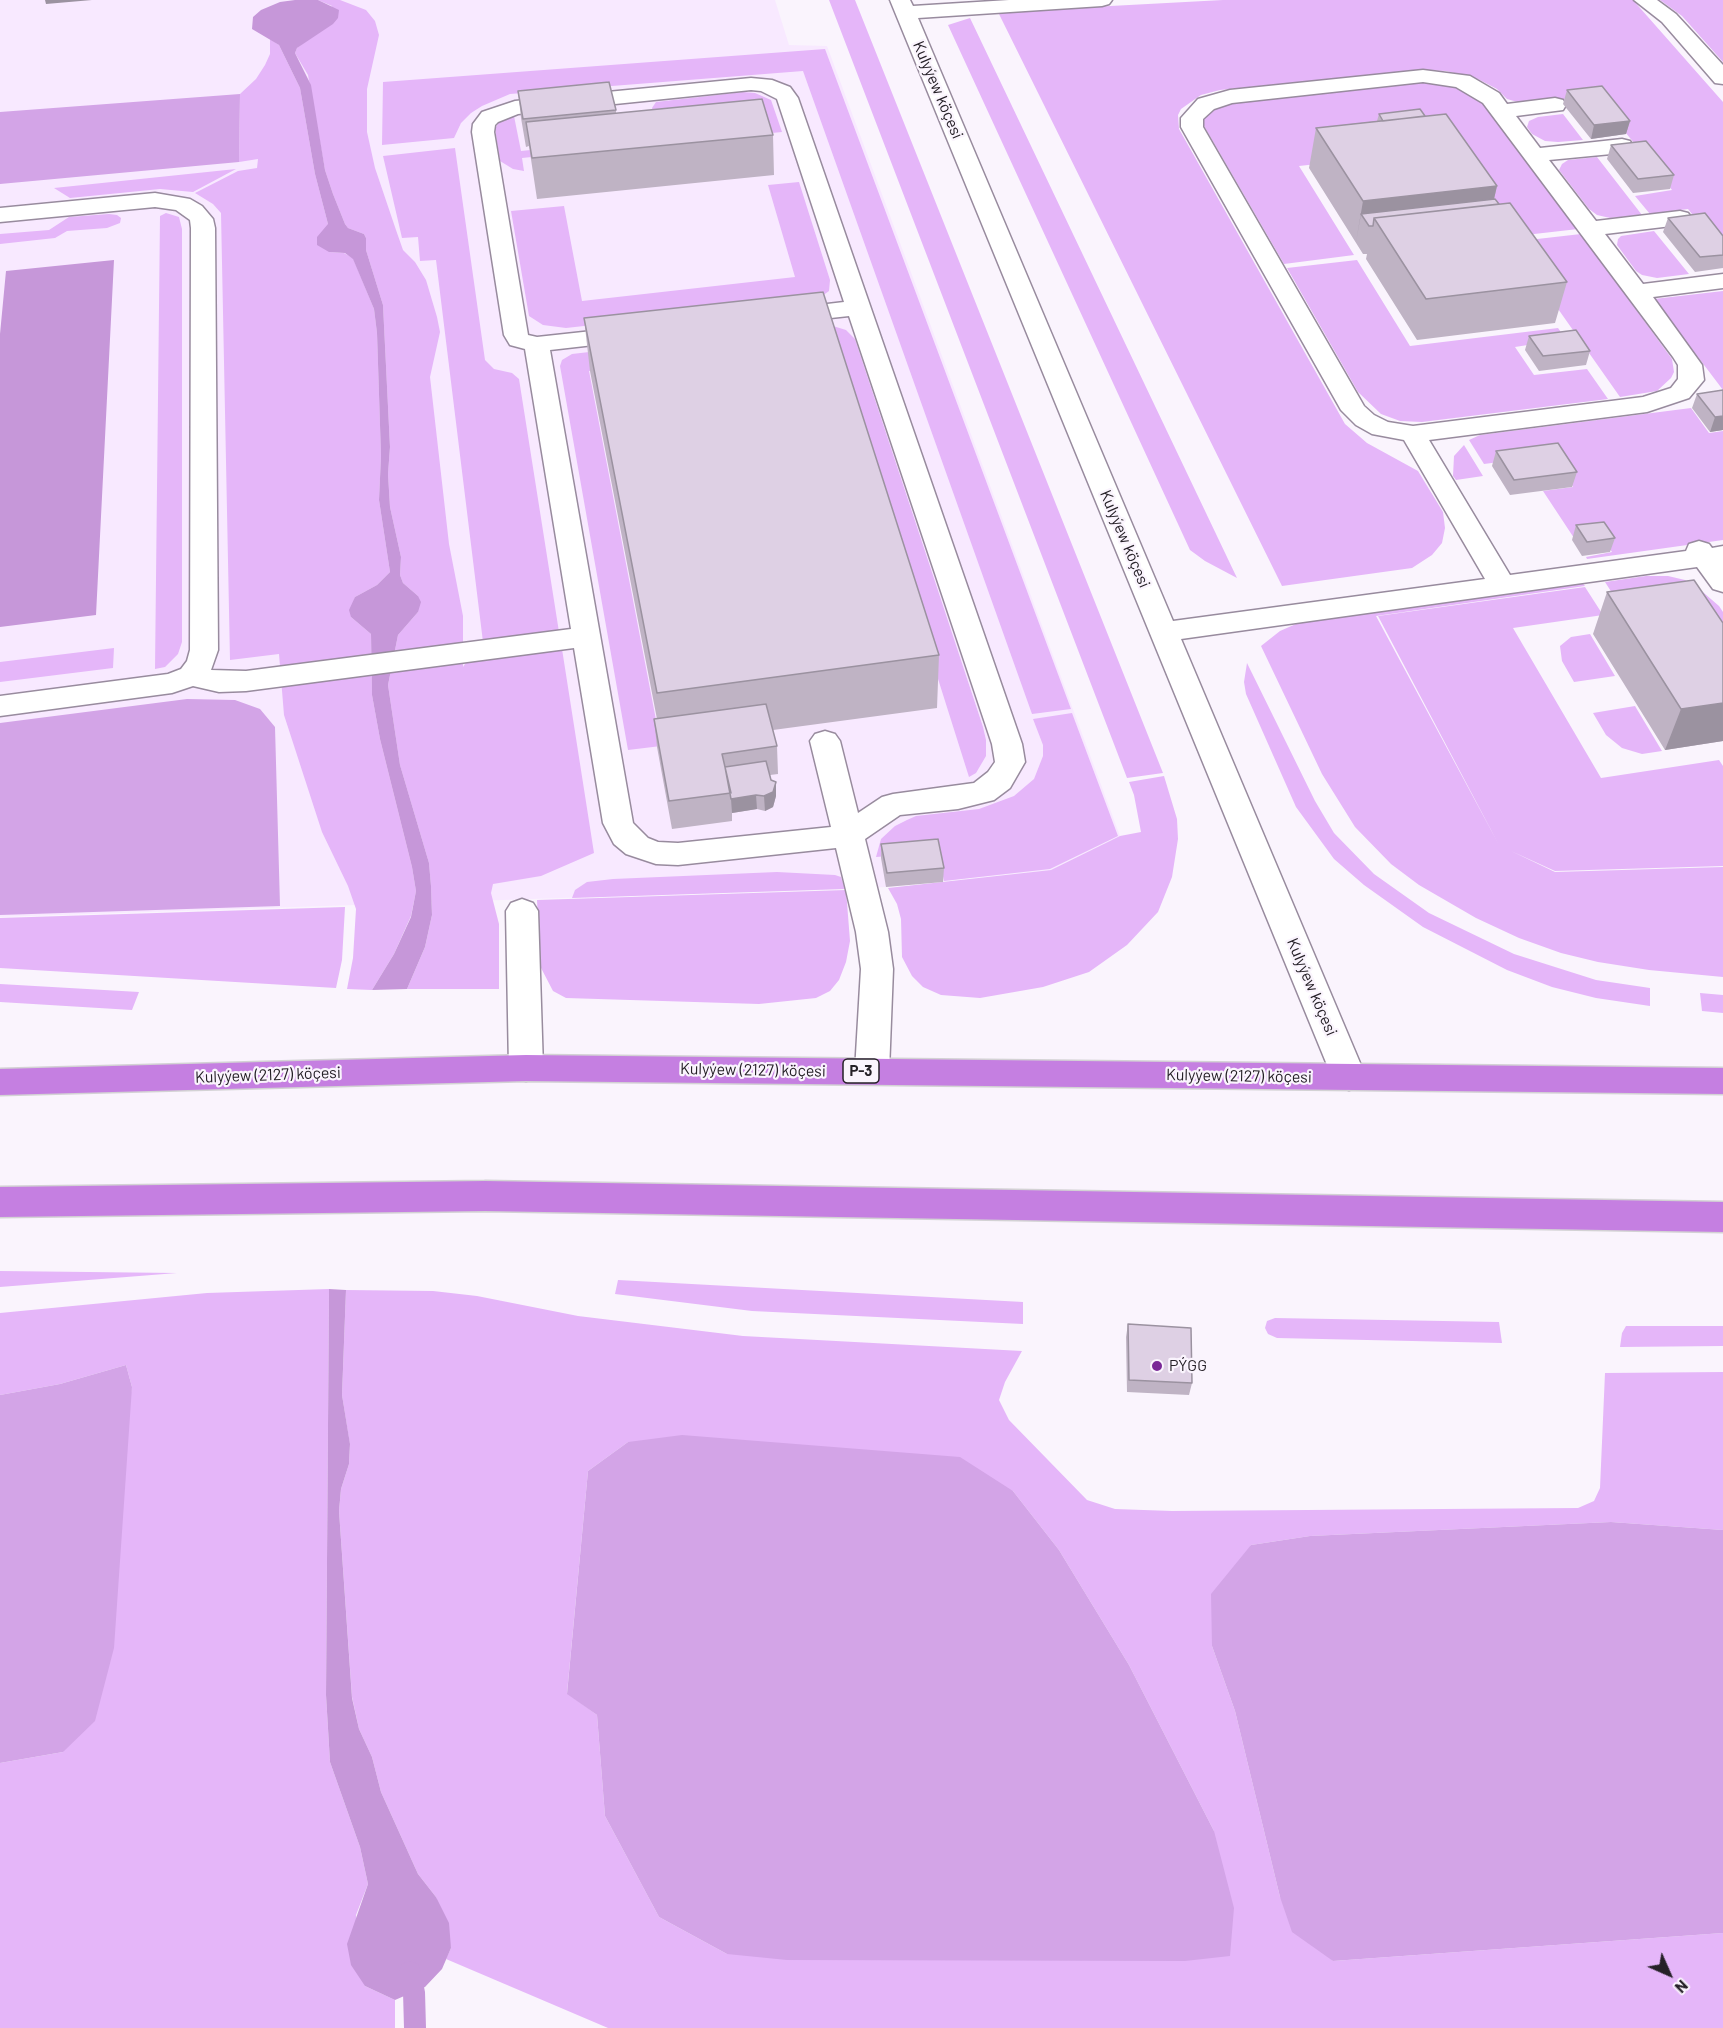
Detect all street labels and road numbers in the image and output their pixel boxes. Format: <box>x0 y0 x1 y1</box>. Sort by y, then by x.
street label: Kulyýew köçesi <box>909 38 967 142</box>
street label: Kulyýew köçesi <box>1096 487 1154 591</box>
street label: Kulyýew köçesi <box>1283 935 1341 1039</box>
street label: Kulyýew (2127) köçesi <box>680 1059 826 1081</box>
road number: P-3 <box>843 1059 879 1083</box>
street label: Kulyýew (2127) köçesi <box>195 1063 341 1087</box>
street label: Kulyýew (2127) köçesi <box>1166 1065 1312 1087</box>

